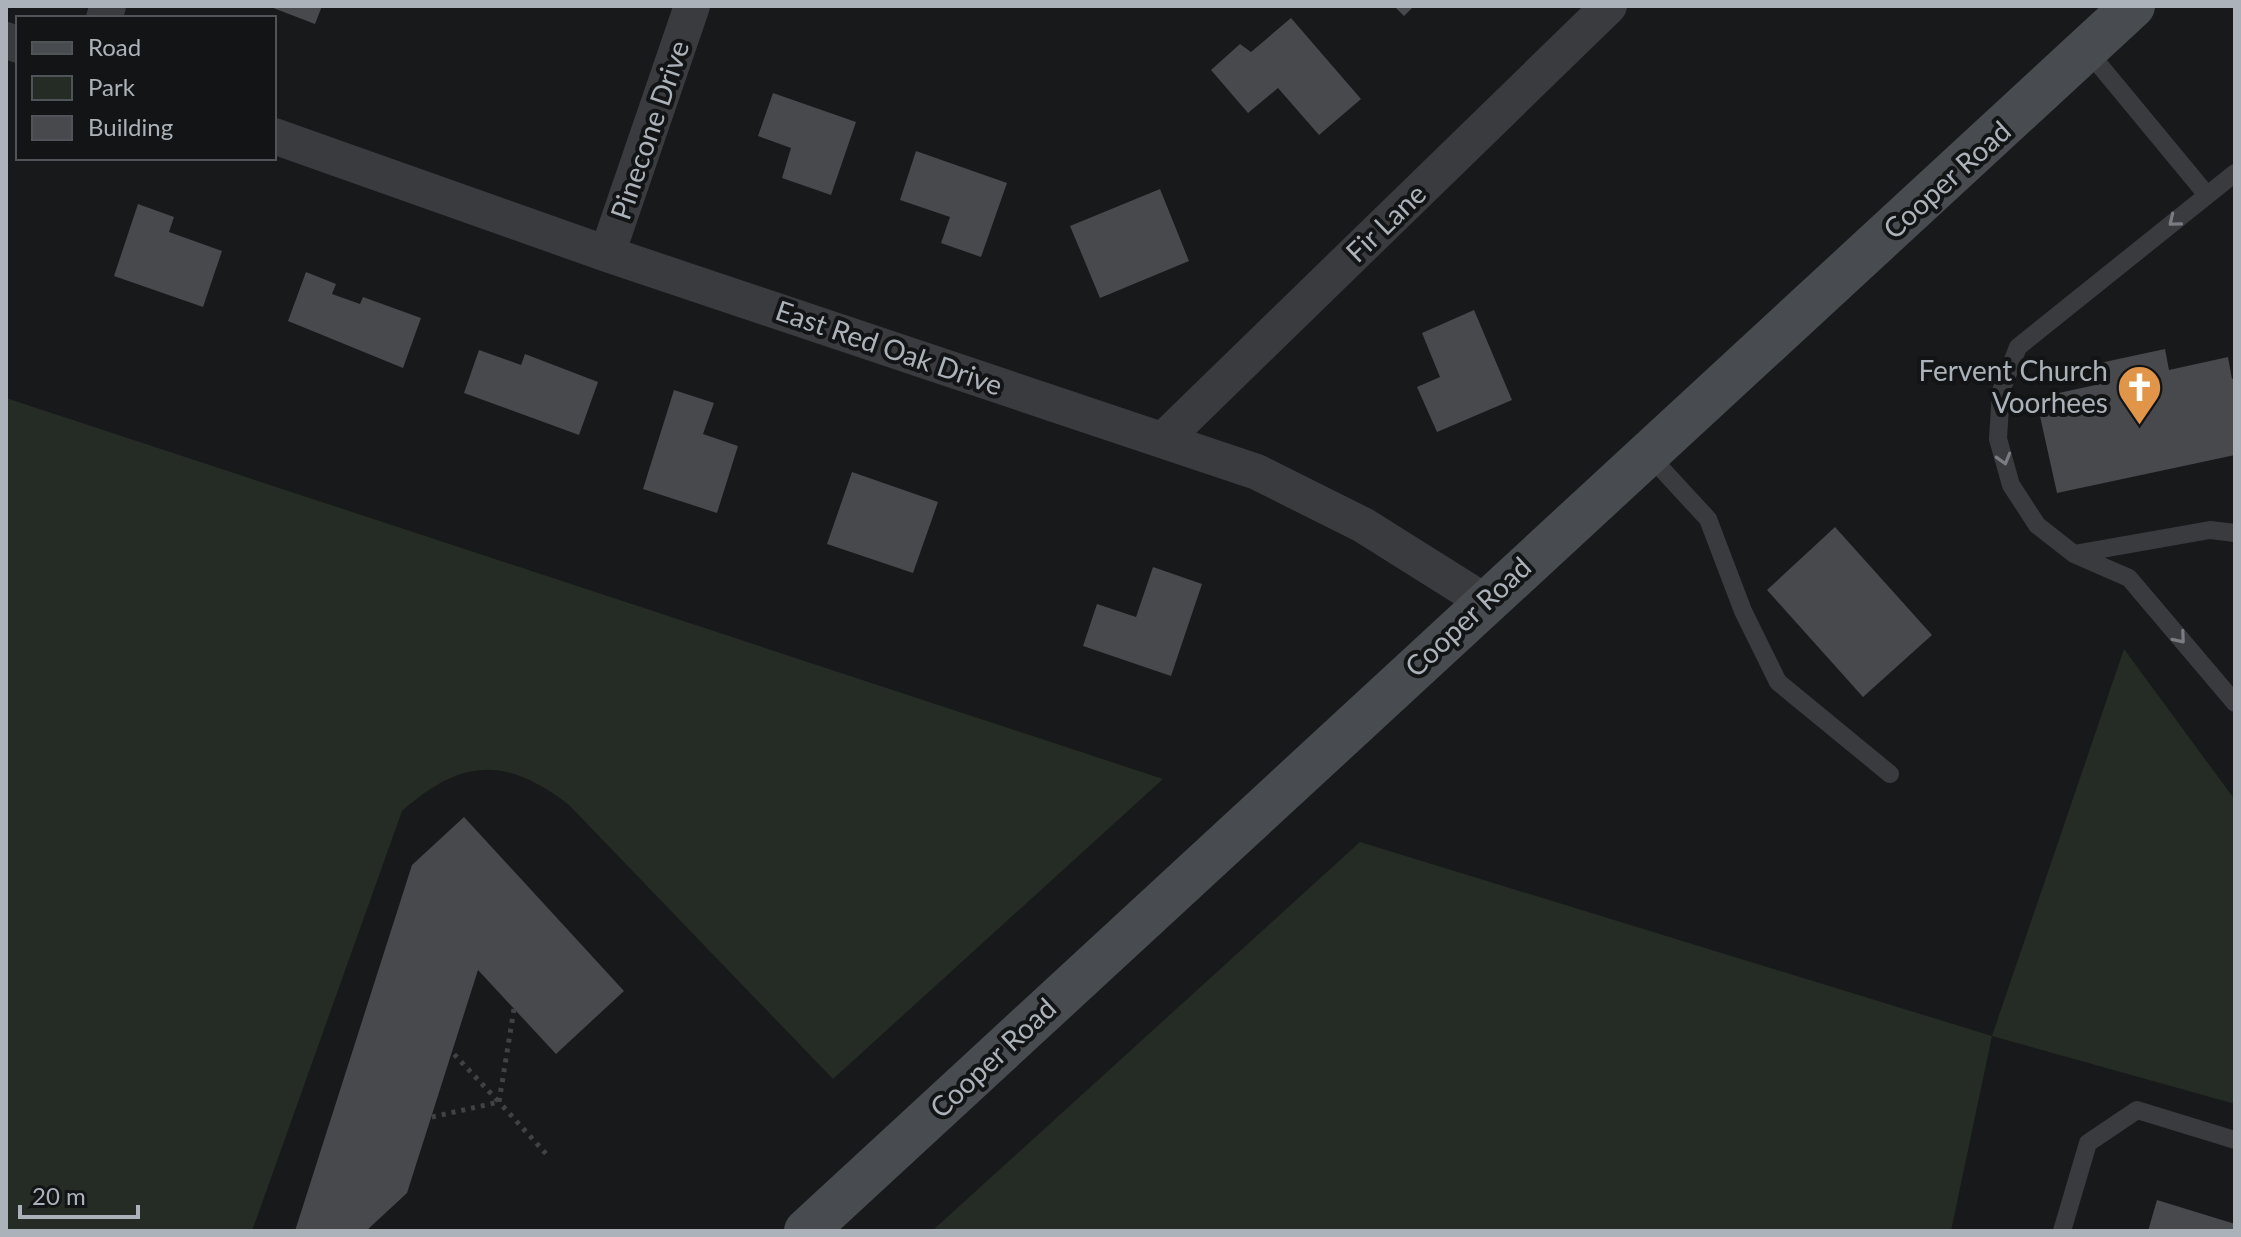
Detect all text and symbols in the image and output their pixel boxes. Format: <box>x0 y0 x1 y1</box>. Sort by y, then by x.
legend <box>16 16 276 160</box>
text: Road <box>88 32 141 61</box>
street label: Pinecone Drive <box>603 36 696 224</box>
text: Park <box>88 72 136 101</box>
text: Building <box>88 112 173 141</box>
street label: Cooper Road <box>1876 113 2017 245</box>
street label: Fir Lane <box>1338 176 1432 269</box>
one-way arrow <box>2168 212 2183 226</box>
street label: East Red Oak Drive <box>771 292 1007 402</box>
place label: Fervent Church Voorhees <box>1918 353 2108 419</box>
church icon: Fervent Church Voorhees <box>2115 363 2163 426</box>
one-way arrow <box>1995 451 2011 465</box>
street label: Cooper Road <box>1397 549 1537 683</box>
one-way arrow <box>2170 628 2185 643</box>
street label: Cooper Road <box>922 990 1062 1124</box>
scale bar <box>20 1169 138 1219</box>
text: 20 m <box>32 1181 86 1210</box>

